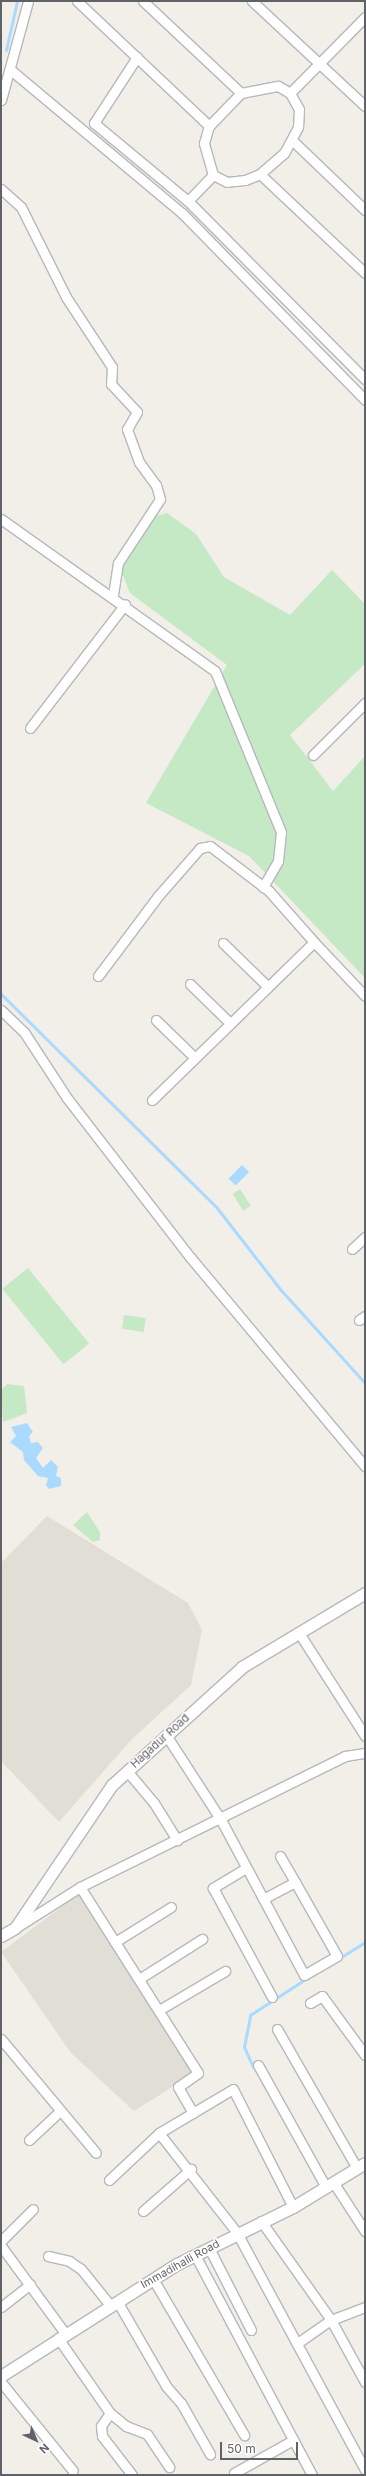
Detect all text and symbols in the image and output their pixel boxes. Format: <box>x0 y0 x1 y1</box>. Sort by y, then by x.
street label: Hagadur Road <box>128 1711 192 1771</box>
street label: Immadihalli Road <box>138 2237 222 2291</box>
north arrow <box>16 2420 56 2460</box>
scale bar <box>222 2434 300 2460</box>
text: N <box>36 2441 52 2457</box>
text: 50 m <box>227 2441 256 2456</box>

